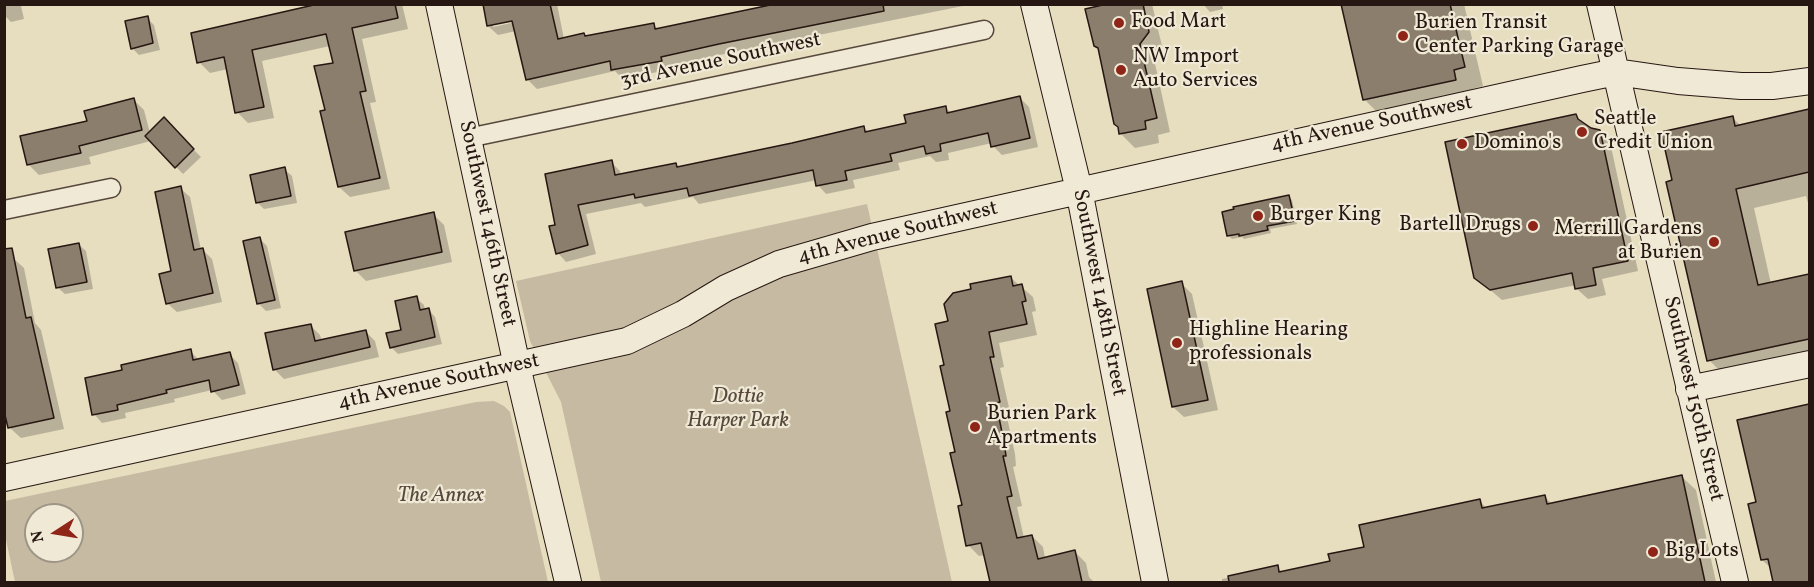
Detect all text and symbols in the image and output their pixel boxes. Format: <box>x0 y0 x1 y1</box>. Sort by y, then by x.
place label: Food Mart <box>1131 10 1226 36</box>
place label: Burien Transit Center Parking Garage <box>1415 11 1624 61</box>
marker: Food Mart <box>1112 16 1126 30</box>
street label: 3rd Avenue Southwest <box>618 28 824 96</box>
marker: Burien Transit Center Parking Garage <box>1396 29 1410 43</box>
place label: NW Import Auto Services <box>1133 45 1258 95</box>
marker: NW Import Auto Services <box>1114 63 1128 77</box>
street label: 4th Avenue Southwest <box>1269 91 1475 159</box>
place label: Seattle Credit Union <box>1594 107 1713 157</box>
street label: Southwest 146th Street <box>452 118 520 330</box>
marker: Seattle Credit Union <box>1575 125 1589 139</box>
place label: Domino's <box>1474 131 1561 157</box>
marker: Domino's <box>1455 137 1469 151</box>
street label: Southwest 148th Street <box>1066 187 1130 399</box>
street label: 4th Avenue Southwest <box>795 197 1001 271</box>
place label: Burger King <box>1270 203 1381 229</box>
marker: Burger King <box>1251 209 1265 223</box>
place label: Bartell Drugs <box>1399 213 1521 239</box>
place label: Merrill Gardens at Burien <box>1554 217 1702 267</box>
marker: Bartell Drugs <box>1526 219 1540 233</box>
marker: Merrill Gardens at Burien <box>1707 235 1721 249</box>
street label: Southwest 150th Street <box>1656 294 1728 504</box>
place label: Highline Hearing professionals <box>1189 318 1348 368</box>
marker: Highline Hearing professionals <box>1170 336 1184 350</box>
street label: 4th Avenue Southwest <box>336 349 542 417</box>
park label: Dottie Harper Park <box>687 385 789 435</box>
place label: Burien Park Apartments <box>987 402 1097 452</box>
marker: Burien Park Apartments <box>968 420 982 434</box>
park label: The Annex <box>398 484 484 510</box>
north arrow <box>24 503 84 563</box>
text: N <box>26 528 50 544</box>
place label: Big Lots <box>1665 539 1739 565</box>
marker: Big Lots <box>1646 545 1660 559</box>

